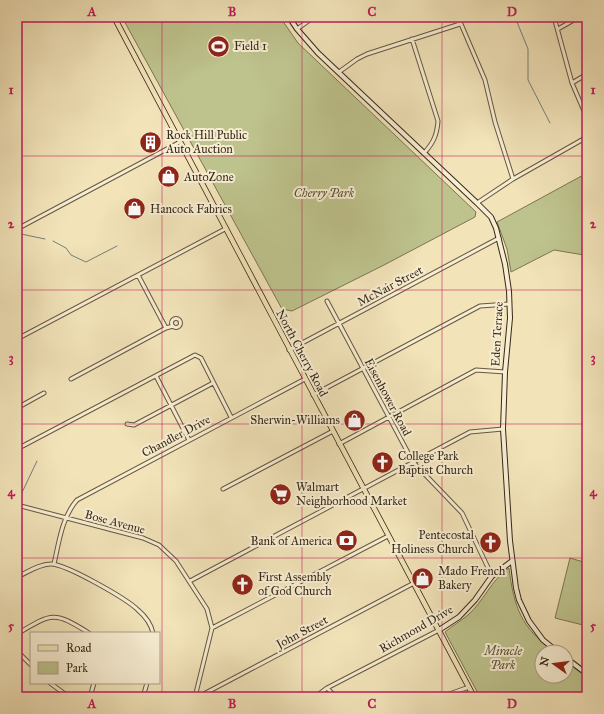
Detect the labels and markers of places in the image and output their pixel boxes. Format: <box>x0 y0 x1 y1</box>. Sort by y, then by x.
sports icon: Field 1 <box>205 33 231 59</box>
place label: Field 1 <box>234 39 267 53</box>
place label: Rock Hill Public Auto Auction <box>165 128 247 156</box>
building icon: Rock Hill Public Auto Auction <box>138 129 164 155</box>
shop icon: AutoZone <box>156 164 182 190</box>
place label: AutoZone <box>183 170 234 184</box>
shop icon: Hancock Fabrics <box>122 196 148 222</box>
place label: Hancock Fabrics <box>150 202 232 216</box>
shop icon: Sherwin-Williams <box>342 407 368 433</box>
place label: Sherwin-Williams <box>250 413 340 427</box>
place label: College Park Baptist Church <box>398 449 473 477</box>
church icon: College Park Baptist Church <box>370 450 396 476</box>
place label: Walmart Neighborhood Market <box>296 480 408 509</box>
supermarket icon: Walmart Neighborhood Market <box>268 481 294 507</box>
bank icon: Bank of America <box>334 528 360 554</box>
place label: Pentecostal Holiness Church <box>391 528 475 556</box>
church icon: Pentecostal Holiness Church <box>477 529 503 555</box>
place label: Bank of America <box>251 534 333 548</box>
place label: Mado French Bakery <box>438 564 506 592</box>
shop icon: Mado French Bakery <box>409 565 435 591</box>
place label: First Assembly of God Church <box>258 570 332 598</box>
church icon: First Assembly of God Church <box>230 571 256 597</box>

